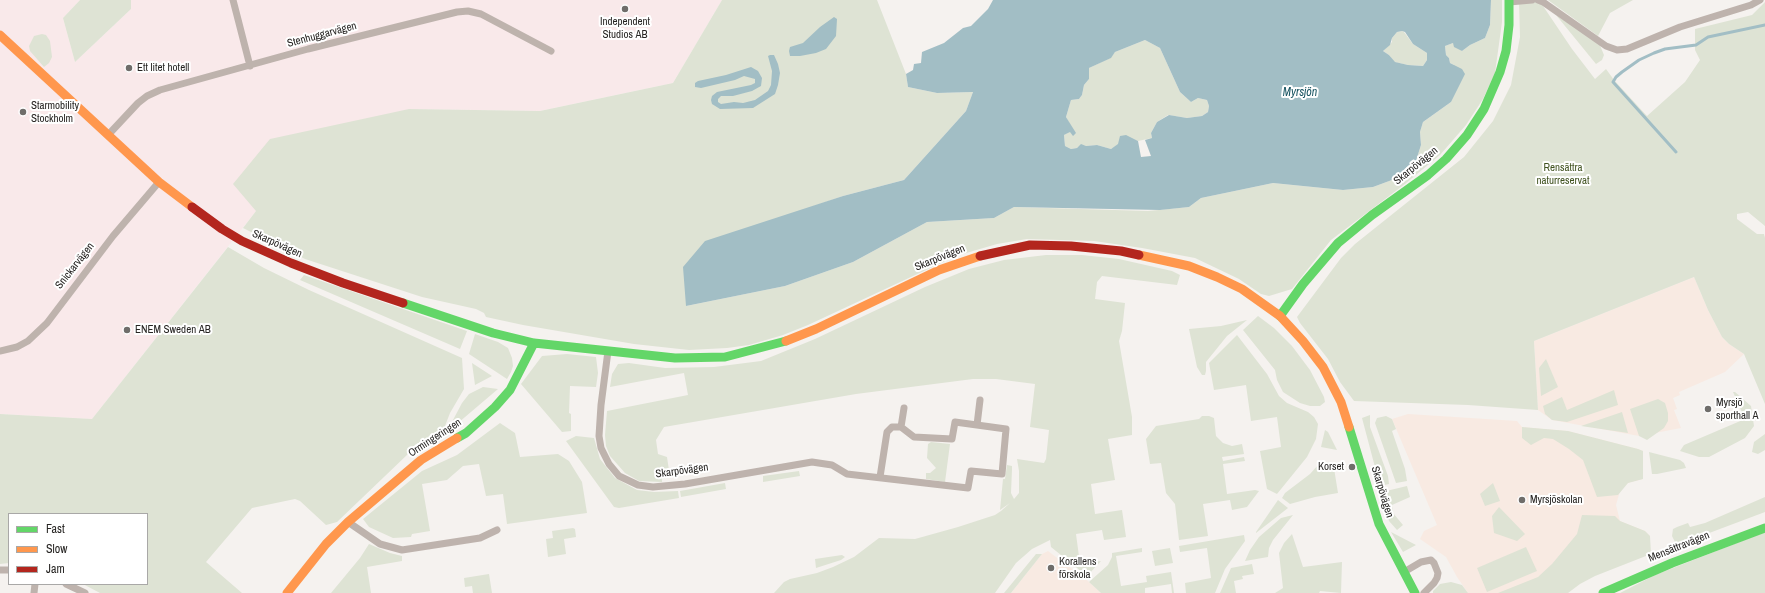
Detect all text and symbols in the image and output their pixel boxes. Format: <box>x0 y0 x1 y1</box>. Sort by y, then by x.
marker: Independent Studios AB <box>620 4 630 14</box>
place label: Independent Studios AB <box>600 15 650 41</box>
street label: Stenhuggarvägen <box>286 19 358 51</box>
place label: Ett litet hotell <box>137 61 189 75</box>
marker: Ett litet hotell <box>124 63 134 73</box>
water label: Myrsjön <box>1283 86 1317 100</box>
place label: Starmobility Stockholm <box>31 99 79 125</box>
marker: Starmobility Stockholm <box>18 107 28 117</box>
street label: Skarpövägen <box>1391 144 1441 188</box>
park label: Rensättra naturreservat <box>1536 161 1590 187</box>
street label: Skarpövägen <box>250 227 304 261</box>
street label: Snickarvägen <box>53 240 97 292</box>
street label: Skarpövägen <box>913 242 967 274</box>
place label: ENEM Sweden AB <box>135 323 211 337</box>
marker: ENEM Sweden AB <box>122 325 132 335</box>
place label: Myrsjö sporthall A <box>1716 396 1759 422</box>
marker: Myrsjö sporthall A <box>1703 404 1713 414</box>
street label: Ormingeringen <box>406 416 464 460</box>
place label: Korset <box>1318 460 1344 474</box>
street label: Skarpövägen <box>655 461 709 481</box>
marker: Korset <box>1347 462 1357 472</box>
street label: Skarpövägen <box>1368 465 1396 519</box>
place label: Myrsjöskolan <box>1530 493 1583 507</box>
marker: Myrsjöskolan <box>1517 495 1527 505</box>
legend <box>8 513 148 585</box>
text: Fast <box>46 521 65 537</box>
street label: Mensättravägen <box>1647 529 1711 565</box>
text: Slow <box>46 541 67 557</box>
place label: Korallens förskola <box>1059 555 1097 581</box>
text: Jam <box>46 561 65 577</box>
marker: Korallens förskola <box>1046 563 1056 573</box>

